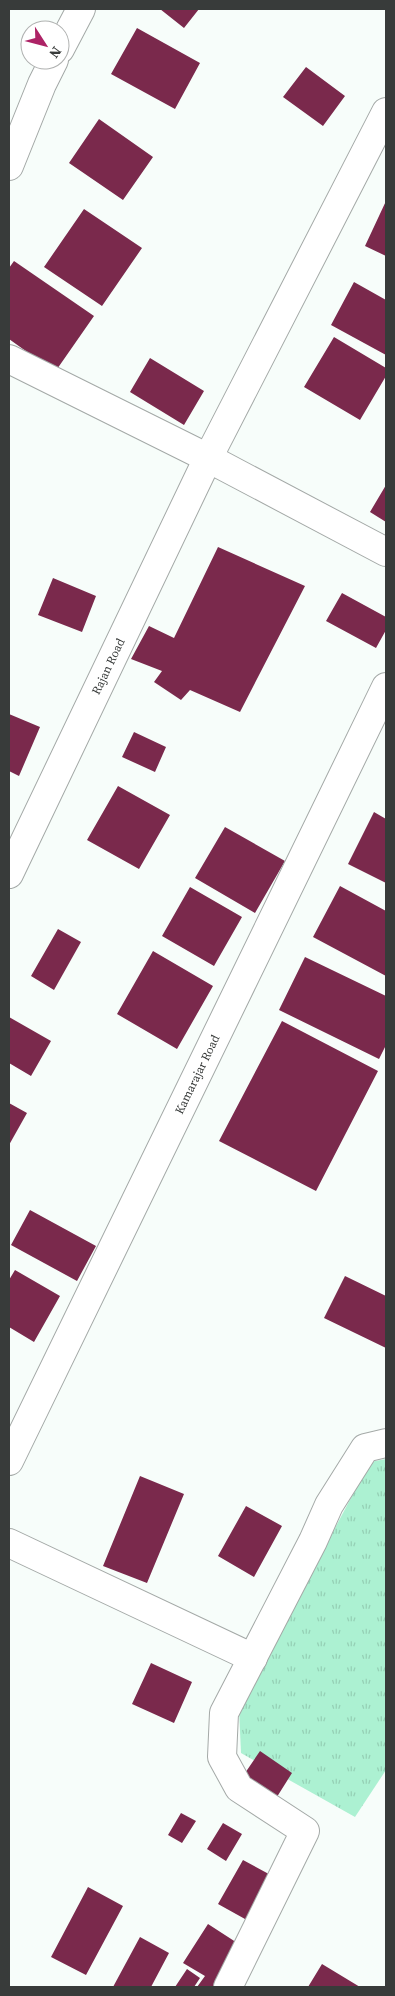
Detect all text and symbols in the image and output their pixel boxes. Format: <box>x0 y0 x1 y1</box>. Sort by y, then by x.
north arrow <box>20 20 70 70</box>
text: N <box>44 43 67 63</box>
street label: Rajan Road <box>88 636 129 697</box>
street label: Kamarajar Road <box>171 1032 223 1117</box>

